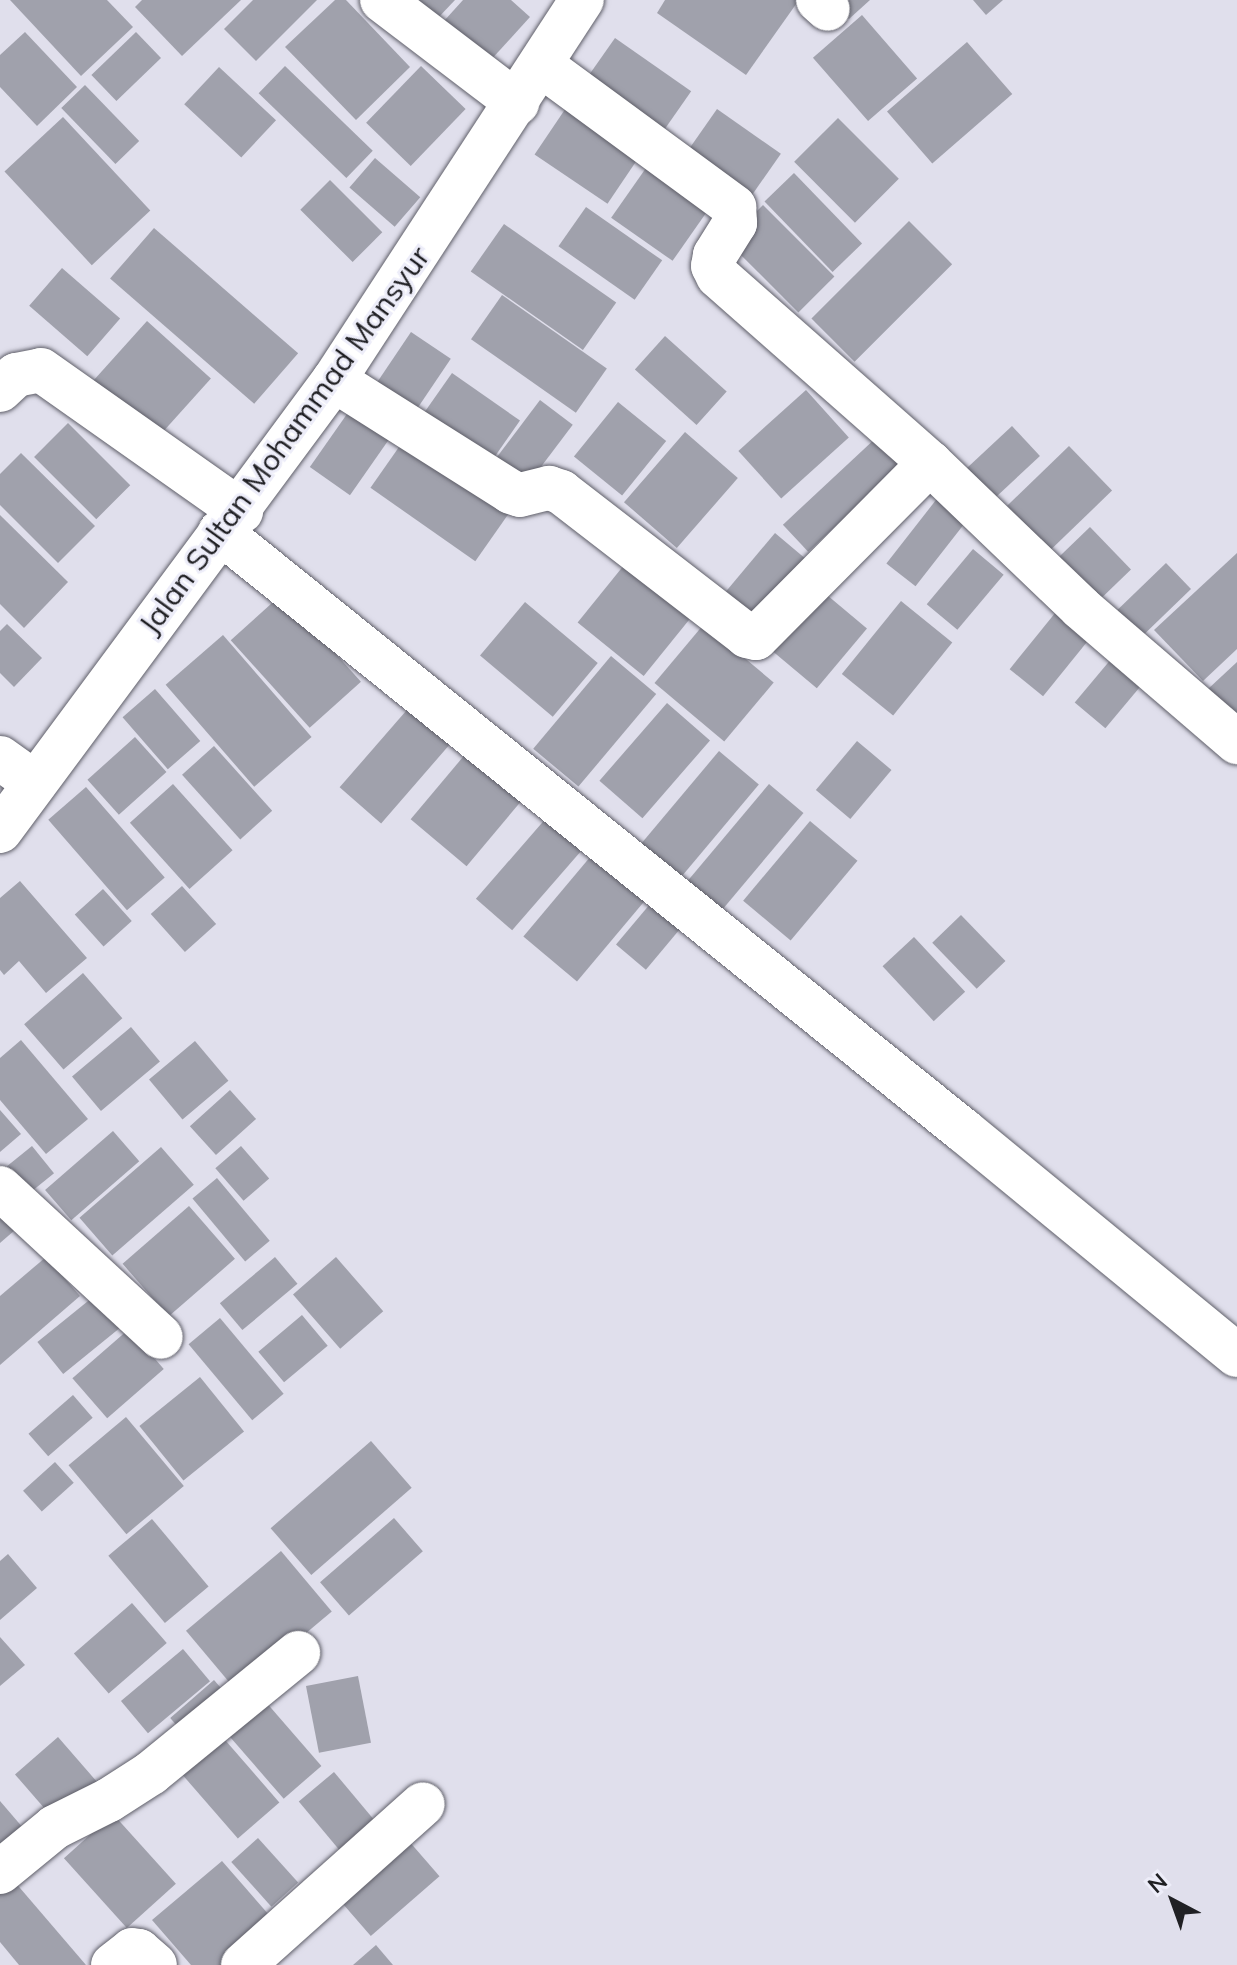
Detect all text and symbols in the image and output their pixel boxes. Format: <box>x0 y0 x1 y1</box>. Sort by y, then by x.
street label: Jalan Sultan Mohammad Mansyur <box>131 239 437 641</box>
north arrow <box>1133 1861 1213 1941</box>
text: N <box>1142 1867 1173 1899</box>

